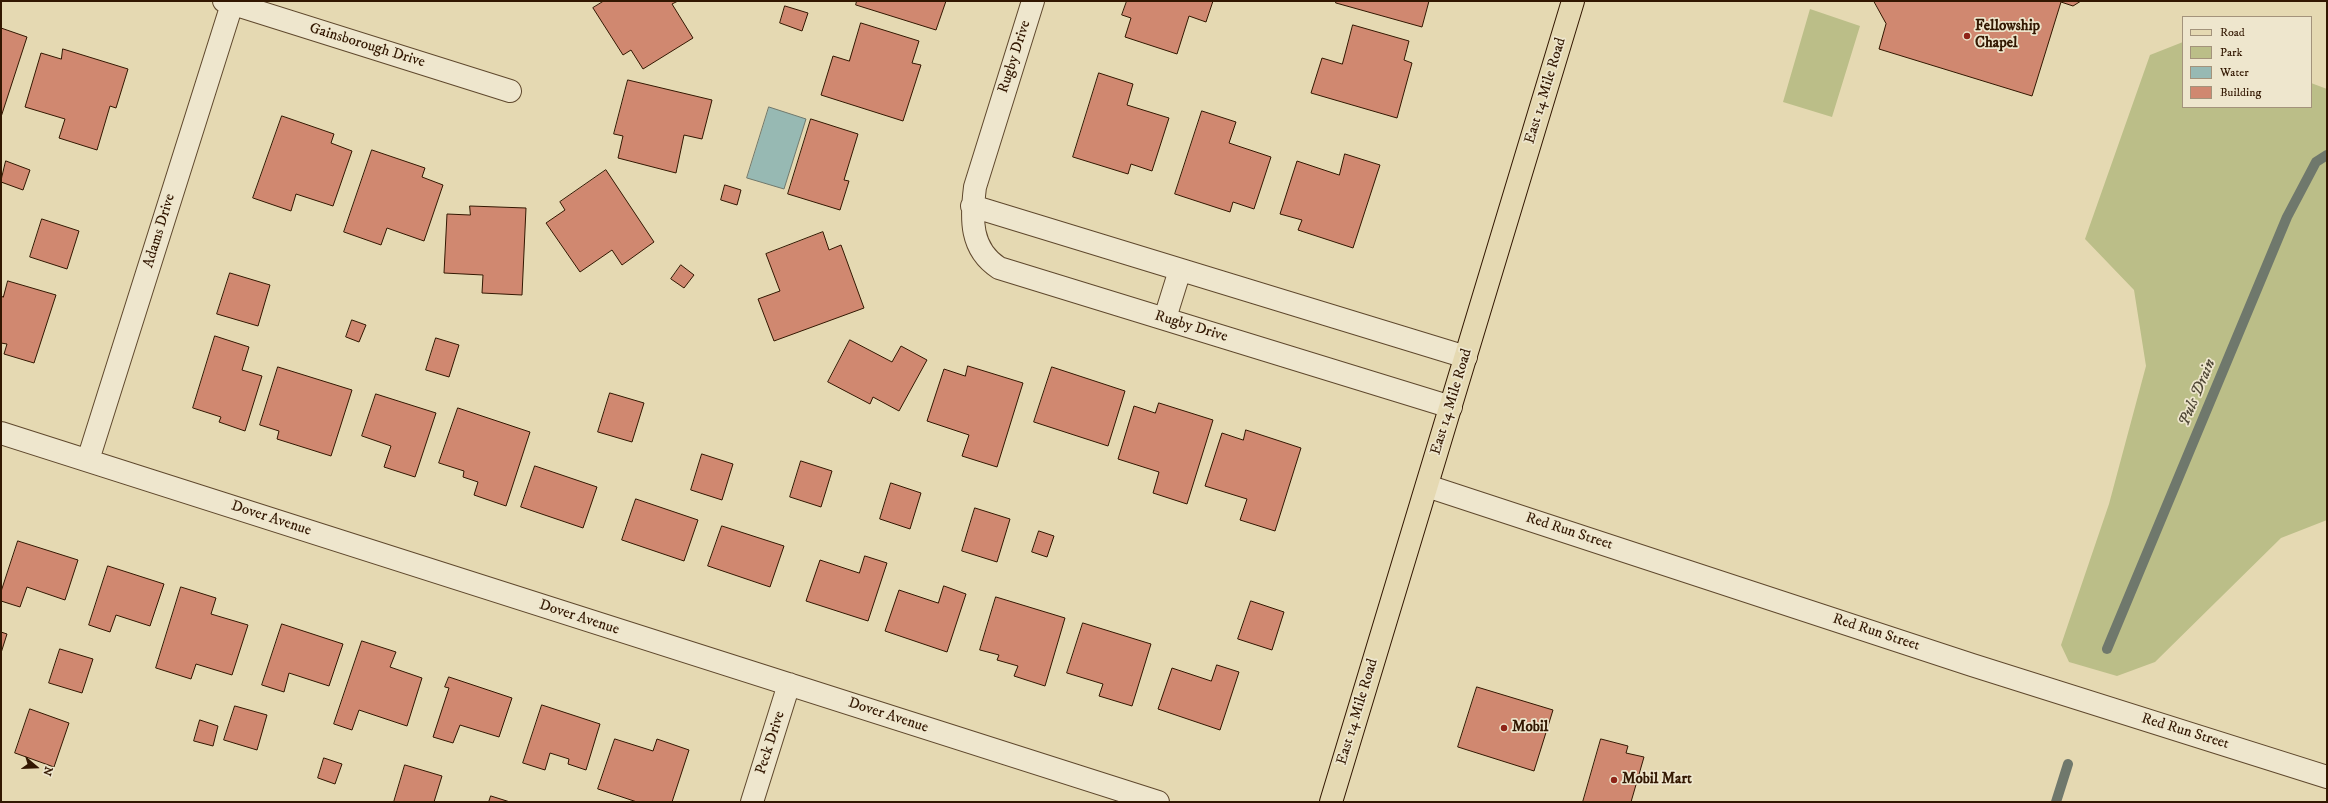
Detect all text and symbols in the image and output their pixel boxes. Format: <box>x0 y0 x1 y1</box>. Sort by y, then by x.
legend <box>2182 16 2312 108</box>
street label: Rugby Drive <box>995 18 1035 96</box>
place label: Fellowship Chapel <box>1975 18 2040 53</box>
street label: Gainsborough Drive <box>307 20 427 72</box>
text: Road <box>2220 25 2245 40</box>
marker: Fellowship Chapel <box>1962 31 1972 41</box>
street label: East 14 Mile Road <box>1521 36 1571 146</box>
text: Park <box>2220 45 2242 60</box>
text: Water <box>2220 65 2249 80</box>
text: Building <box>2220 85 2261 100</box>
street label: Adams Drive <box>140 192 180 270</box>
street label: Rugby Drive <box>1152 307 1230 347</box>
street label: East 14 Mile Road <box>1427 347 1477 457</box>
water label: Puls Drain <box>2175 357 2221 429</box>
street label: Dover Avenue <box>229 498 313 540</box>
street label: Red Run Street <box>1523 509 1615 555</box>
street label: Dover Avenue <box>537 597 621 639</box>
street label: Red Run Street <box>1830 610 1922 656</box>
street label: East 14 Mile Road <box>1333 657 1383 767</box>
street label: Dover Avenue <box>846 695 930 737</box>
street label: Peck Drive <box>752 709 790 777</box>
street label: Red Run Street <box>2139 710 2231 754</box>
place label: Mobil <box>1512 719 1548 737</box>
marker: Mobil <box>1499 723 1509 733</box>
north arrow <box>16 747 56 787</box>
text: N <box>39 764 55 777</box>
place label: Mobil Mart <box>1622 771 1692 789</box>
marker: Mobil Mart <box>1609 775 1619 785</box>

